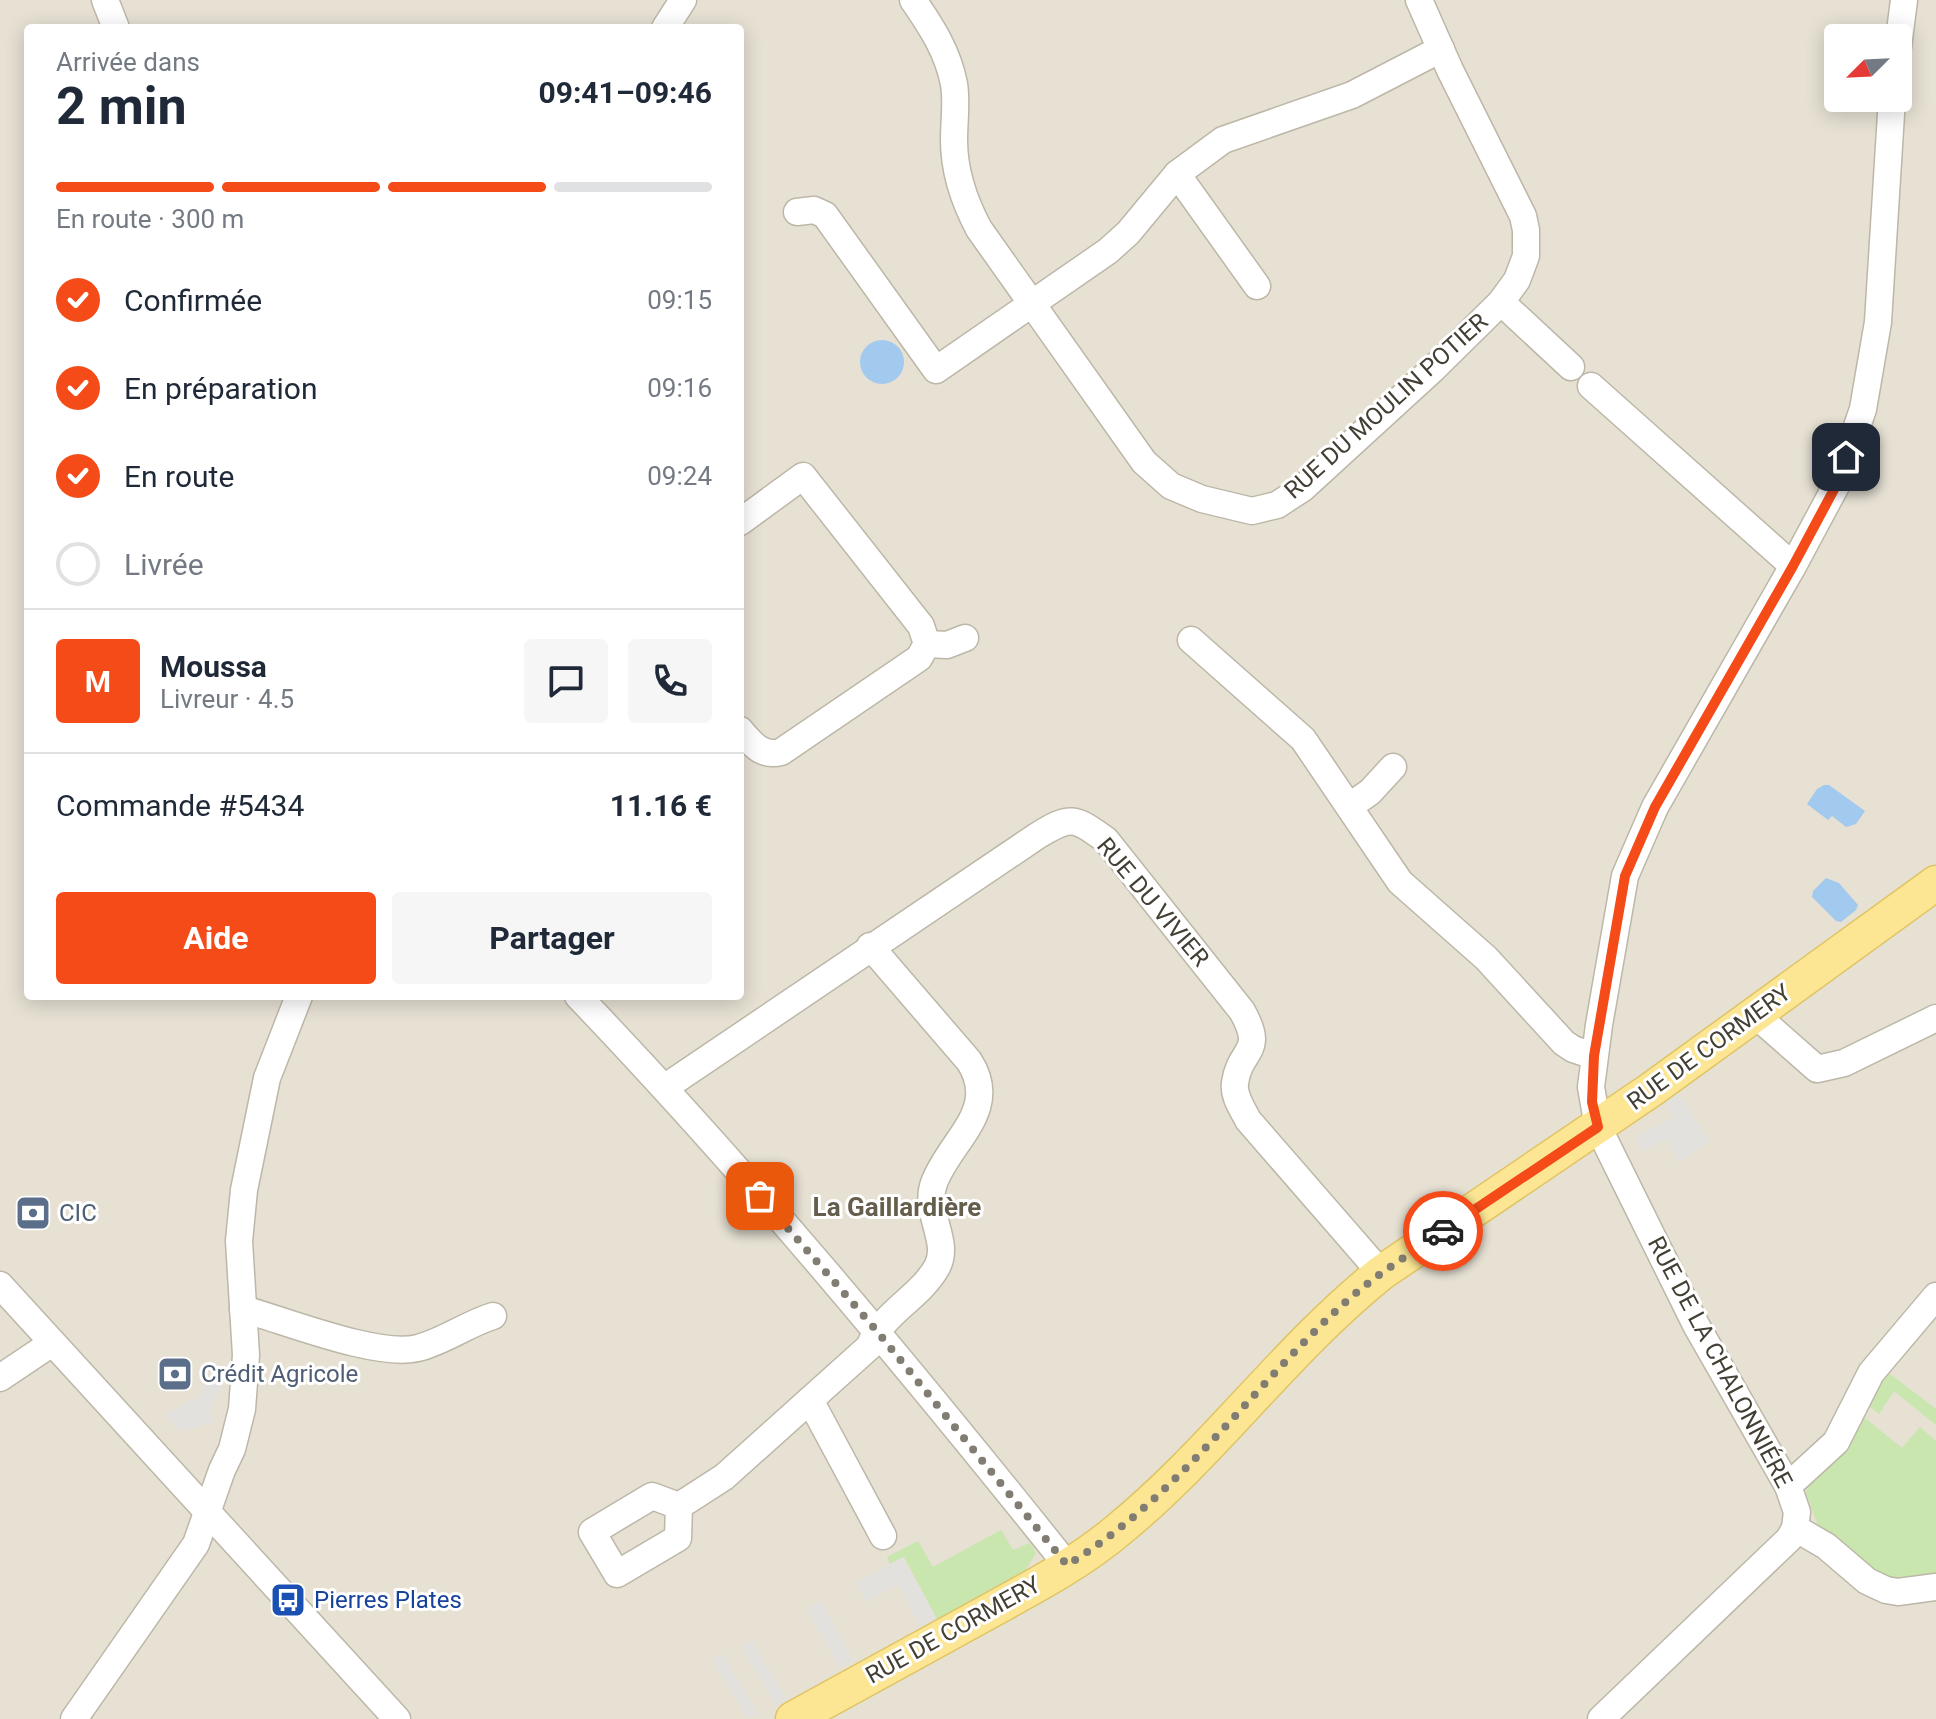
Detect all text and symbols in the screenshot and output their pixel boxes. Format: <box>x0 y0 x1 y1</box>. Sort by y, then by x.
north arrow <box>1824 24 1912 112</box>
map controls <box>1824 24 1912 112</box>
text: Arrivée dans <box>56 47 200 77</box>
text: 09:41–09:46 <box>538 75 712 110</box>
text: 2 min <box>56 76 187 137</box>
text: En route · 300 m <box>56 204 244 234</box>
icon: check <box>56 278 100 322</box>
text: Confirmée <box>124 283 262 318</box>
text: 09:15 <box>647 285 712 315</box>
street label: RUE DU MOULIN POTIER <box>1279 307 1493 505</box>
icon: check <box>56 366 100 410</box>
text: En préparation <box>124 371 318 406</box>
text: 09:16 <box>647 373 712 403</box>
pin <box>1812 423 1880 491</box>
icon: home <box>1824 435 1868 479</box>
icon: check <box>56 454 100 498</box>
text: En route <box>124 459 234 494</box>
text: 09:24 <box>647 461 712 491</box>
text: Livrée <box>124 547 204 582</box>
button: chat <box>524 639 608 723</box>
button: phone <box>628 639 712 723</box>
text: Moussa <box>160 649 267 684</box>
text: M <box>85 664 111 699</box>
text: Livreur · 4.5 <box>160 684 294 714</box>
text: Commande #5434 <box>56 788 304 823</box>
text: 11.16 € <box>610 788 712 823</box>
street label: RUE DU VIVIER <box>1091 832 1215 972</box>
button: Aide <box>56 892 376 984</box>
button: Partager <box>392 892 712 984</box>
street label: RUE DE CORMERY <box>1622 978 1797 1116</box>
pin <box>726 1162 794 1230</box>
icon: bag <box>738 1174 782 1218</box>
courier <box>1403 1191 1483 1271</box>
district label: La Gaillardière <box>813 1192 981 1222</box>
bank icon: CIC <box>14 1194 52 1232</box>
place label: CIC <box>59 1199 97 1227</box>
icon: car <box>1421 1209 1465 1253</box>
street label: RUE DE LA CHALONNIÉRE <box>1642 1232 1798 1492</box>
bank icon: Crédit Agricole <box>156 1355 194 1393</box>
place label: Crédit Agricole <box>201 1360 358 1388</box>
street label: RUE DE CORMERY <box>861 1570 1046 1690</box>
bus stop icon: Pierres Plates <box>269 1581 307 1619</box>
place label: Pierres Plates <box>314 1586 462 1614</box>

